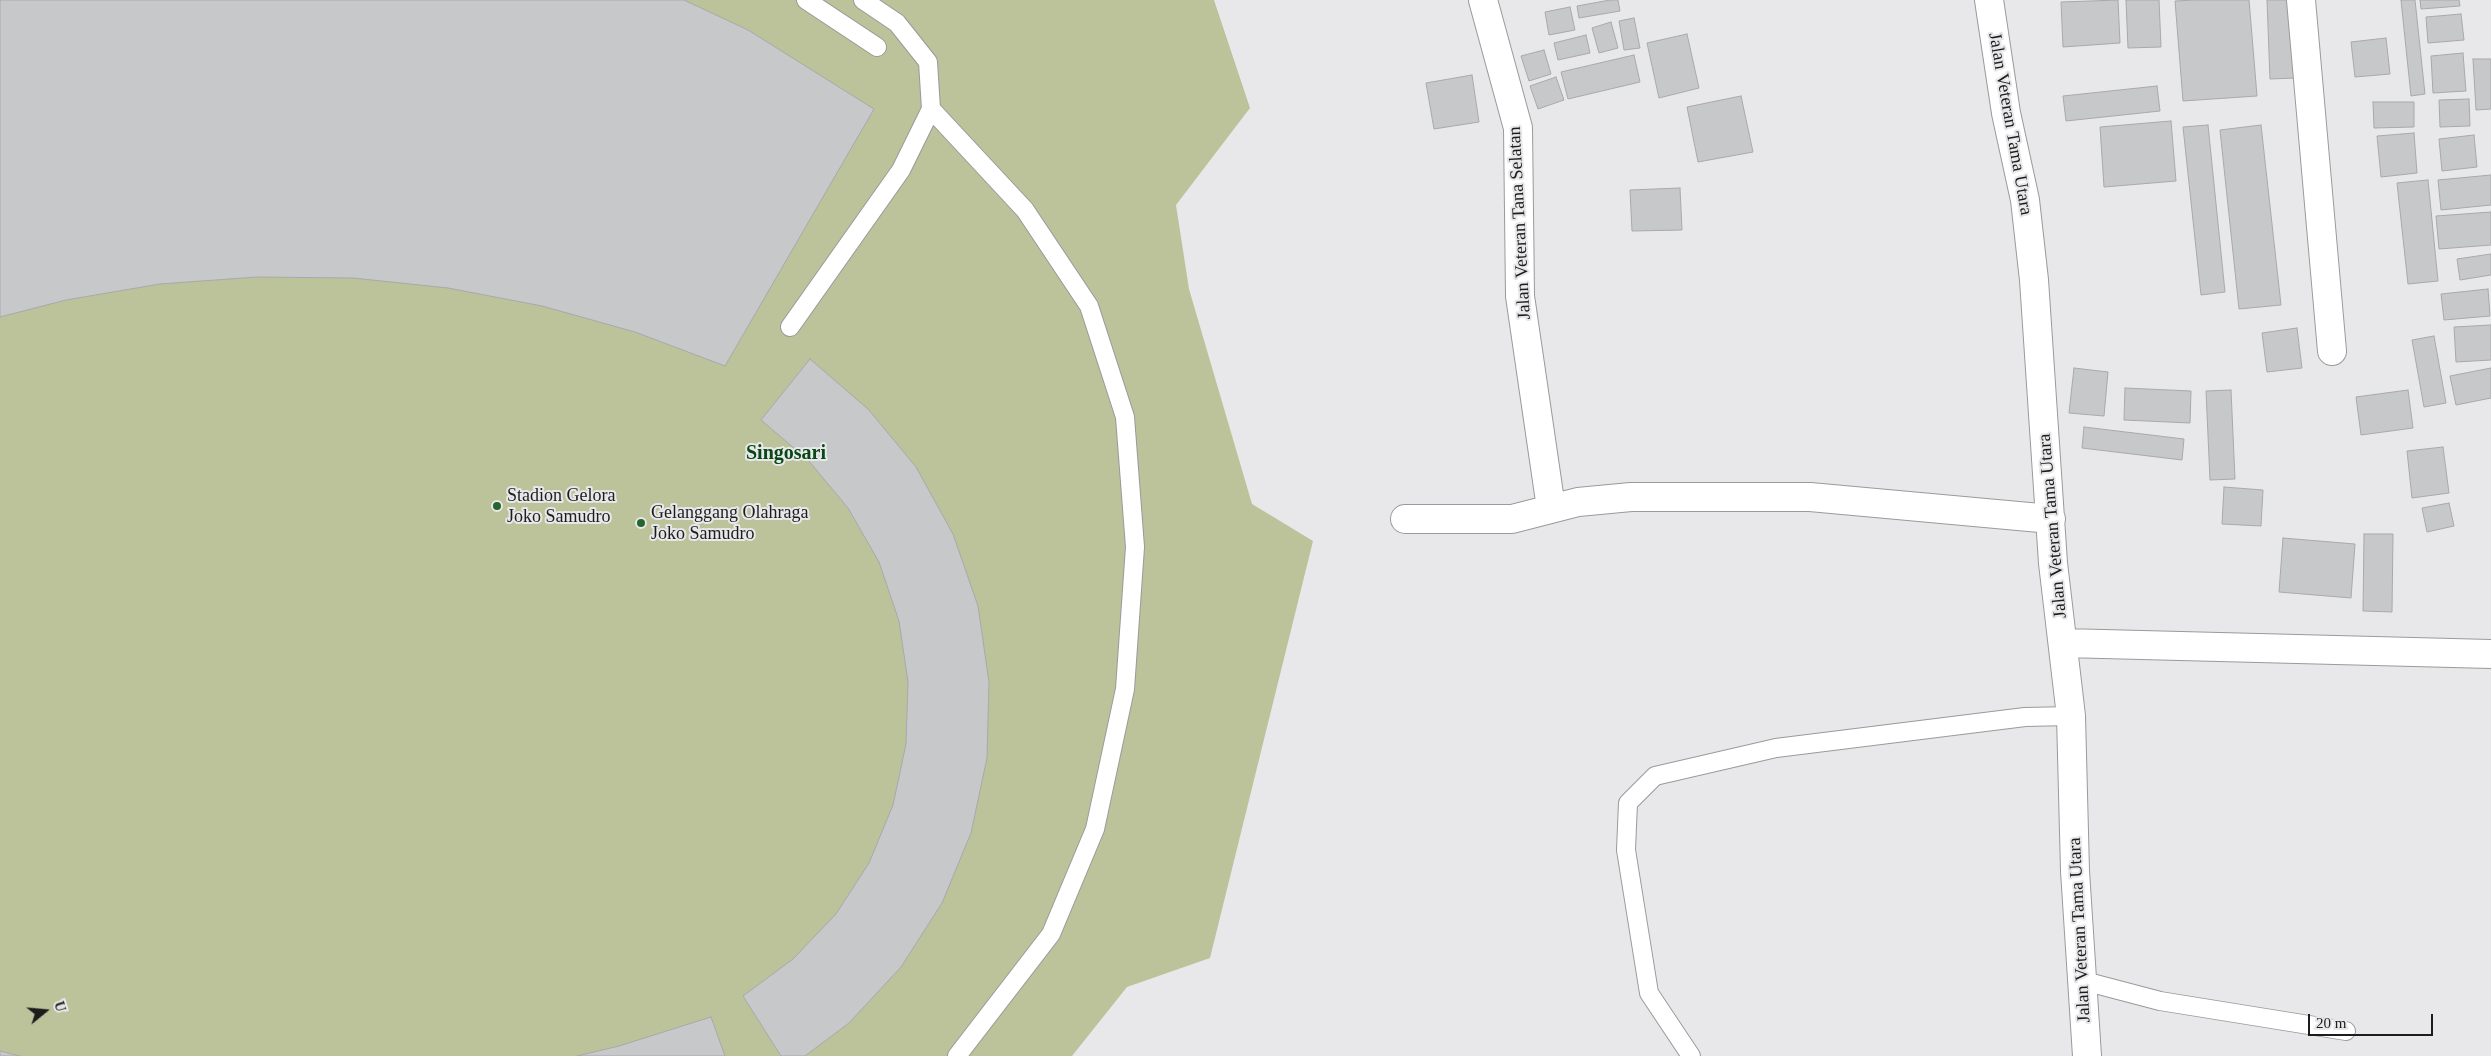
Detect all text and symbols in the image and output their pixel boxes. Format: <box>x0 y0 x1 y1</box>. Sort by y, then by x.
street label: Jalan Veteran Tama Utara <box>1983 31 2037 217</box>
street label: Jalan Veteran Tana Selatan <box>1504 126 1536 320</box>
street label: Jalan Veteran Tama Utara <box>2034 433 2072 619</box>
district label: Singosari <box>746 442 826 466</box>
place label: Stadion Gelora Joko Samudro <box>507 485 615 528</box>
marker: Stadion Gelora Joko Samudro <box>491 500 503 512</box>
place label: Gelanggang Olahraga Joko Samudro <box>651 502 808 544</box>
marker: Gelanggang Olahraga Joko Samudro <box>635 517 647 529</box>
street label: Jalan Veteran Tama Utara <box>2064 837 2096 1023</box>
north arrow <box>20 986 70 1036</box>
text: U <box>51 999 68 1014</box>
scale bar <box>2311 1004 2436 1036</box>
text: 20 m <box>2316 1015 2346 1031</box>

